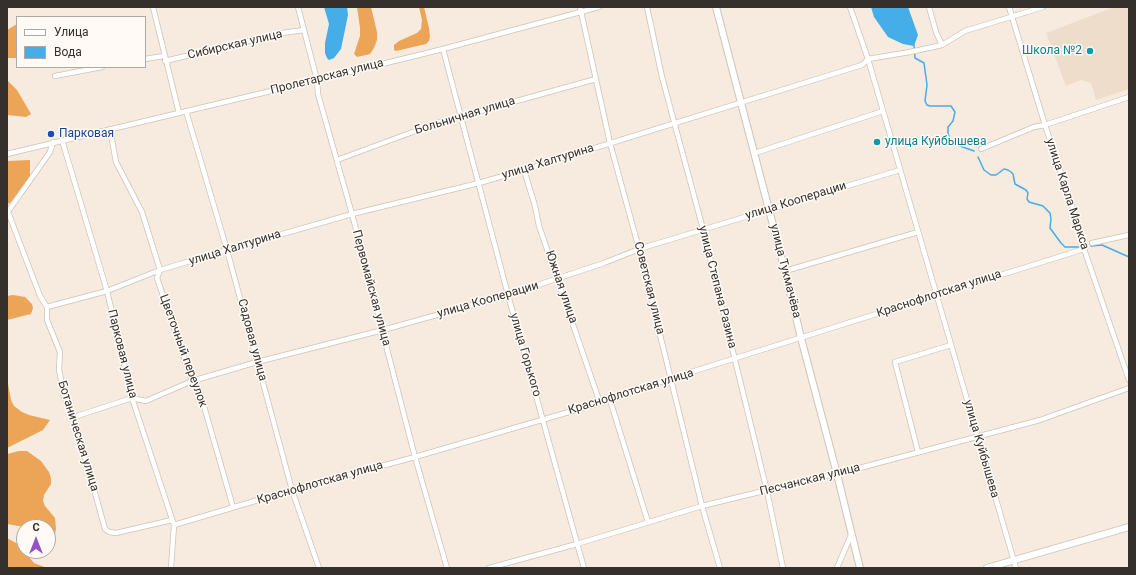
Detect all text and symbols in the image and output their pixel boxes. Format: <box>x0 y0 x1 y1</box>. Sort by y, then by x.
legend <box>16 16 146 68</box>
text: Улица <box>54 25 89 39</box>
street label: Сибирская улица <box>186 27 284 63</box>
place label: Школа №2 <box>1022 44 1082 58</box>
text: Вода <box>54 45 82 59</box>
marker: Школа №2 <box>1085 46 1095 56</box>
street label: Пролетарская улица <box>269 56 385 98</box>
street label: Больничная улица <box>413 94 517 138</box>
place label: Парковая <box>59 127 114 141</box>
marker: Парковая <box>46 129 56 139</box>
place label: улица Куйбышева <box>885 135 986 149</box>
marker: улица Куйбышева <box>872 137 882 147</box>
street label: улица Карла Маркса <box>1042 137 1092 251</box>
street label: улица Халтурина <box>500 141 596 183</box>
street label: улица Кооперации <box>744 179 848 223</box>
street label: улица Тукмачёва <box>766 222 804 320</box>
street label: улица Степана Разина <box>695 224 739 350</box>
street label: улица Халтурина <box>187 227 283 269</box>
street label: Первомайская улица <box>349 228 393 348</box>
street label: Советская улица <box>631 240 667 336</box>
street label: Южная улица <box>542 249 580 325</box>
street label: Краснофлотская улица <box>875 267 1003 321</box>
street label: улица Кооперации <box>436 279 540 321</box>
street label: Цветочный переулок <box>156 293 210 409</box>
street label: Садовая улица <box>234 297 270 383</box>
street label: Парковая улица <box>104 308 140 400</box>
street label: улица Горького <box>506 311 544 399</box>
street label: Краснофлотская улица <box>567 366 695 418</box>
street label: Ботаническая улица <box>54 379 102 493</box>
street label: улица Куйбышева <box>960 398 1002 500</box>
street label: Краснофлотская улица <box>255 458 385 508</box>
street label: Песчанская улица <box>758 461 862 499</box>
north arrow <box>16 519 56 559</box>
text: С <box>32 521 40 534</box>

